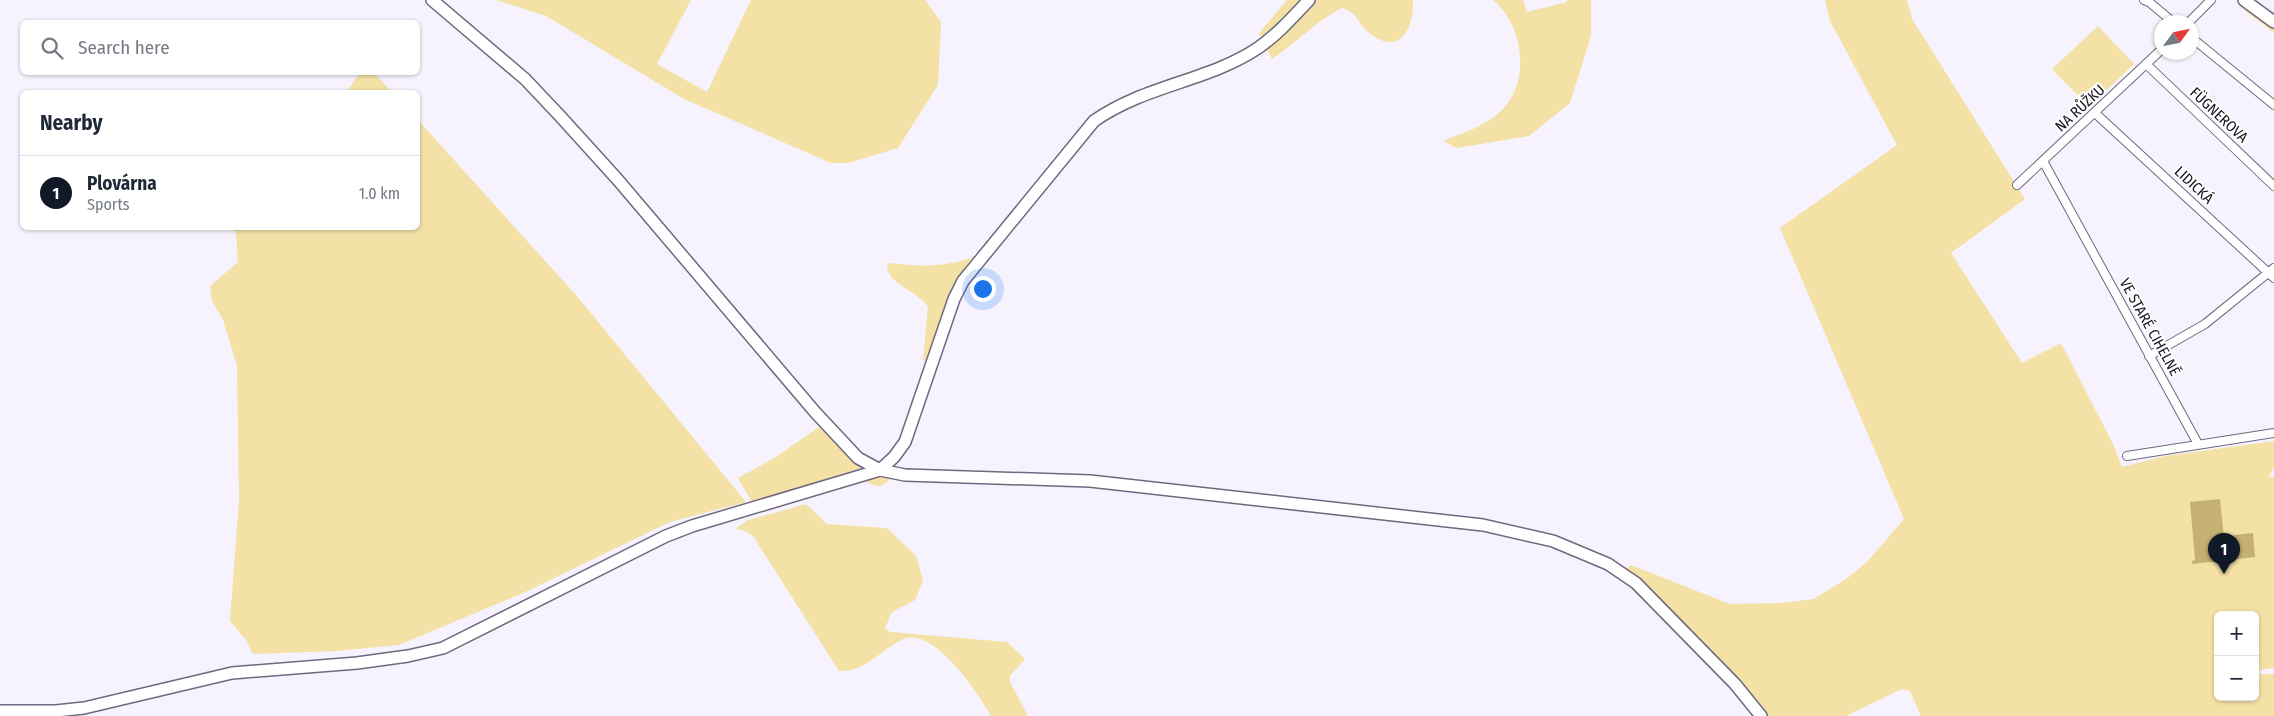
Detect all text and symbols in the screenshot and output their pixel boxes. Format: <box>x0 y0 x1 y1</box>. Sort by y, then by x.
north arrow <box>2154 15 2199 60</box>
search box <box>20 20 420 75</box>
icon: search <box>38 34 66 62</box>
text: Search here <box>78 36 170 59</box>
street label: NA RŮŽKU <box>2051 80 2108 135</box>
street label: FÜGNEROVA <box>2186 84 2252 146</box>
text: Nearby <box>40 110 102 136</box>
street label: LIDICKÁ <box>2171 163 2217 208</box>
text: Plovárna <box>87 172 157 195</box>
text: 1 <box>53 184 59 203</box>
text: 1.0 km <box>359 184 400 203</box>
text: Sports <box>87 195 130 214</box>
street label: VE STARÉ CIHELNĚ <box>2116 275 2184 379</box>
your location <box>970 276 996 302</box>
pin: 1 <box>2208 533 2240 574</box>
map controls <box>2214 611 2259 701</box>
button: + <box>2214 611 2259 656</box>
button: − <box>2214 656 2259 701</box>

